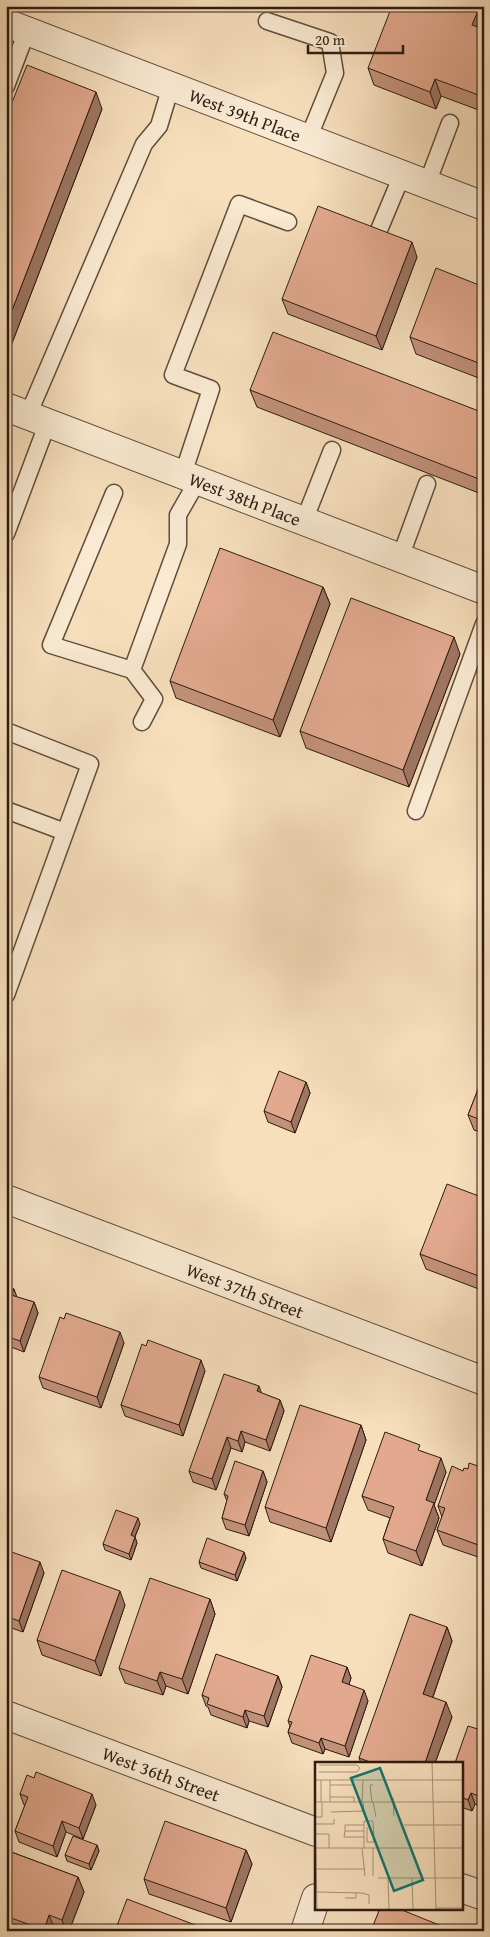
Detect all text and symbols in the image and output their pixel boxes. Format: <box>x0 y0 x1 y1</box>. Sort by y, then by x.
scale bar <box>308 22 402 54</box>
text: 20 m <box>315 29 346 50</box>
street label: West 39th Place <box>185 81 305 148</box>
street label: West 38th Place <box>185 465 305 532</box>
street label: West 37th Street <box>183 1255 309 1325</box>
street label: West 36th Street <box>99 1739 225 1808</box>
inset map <box>315 1762 462 1910</box>

